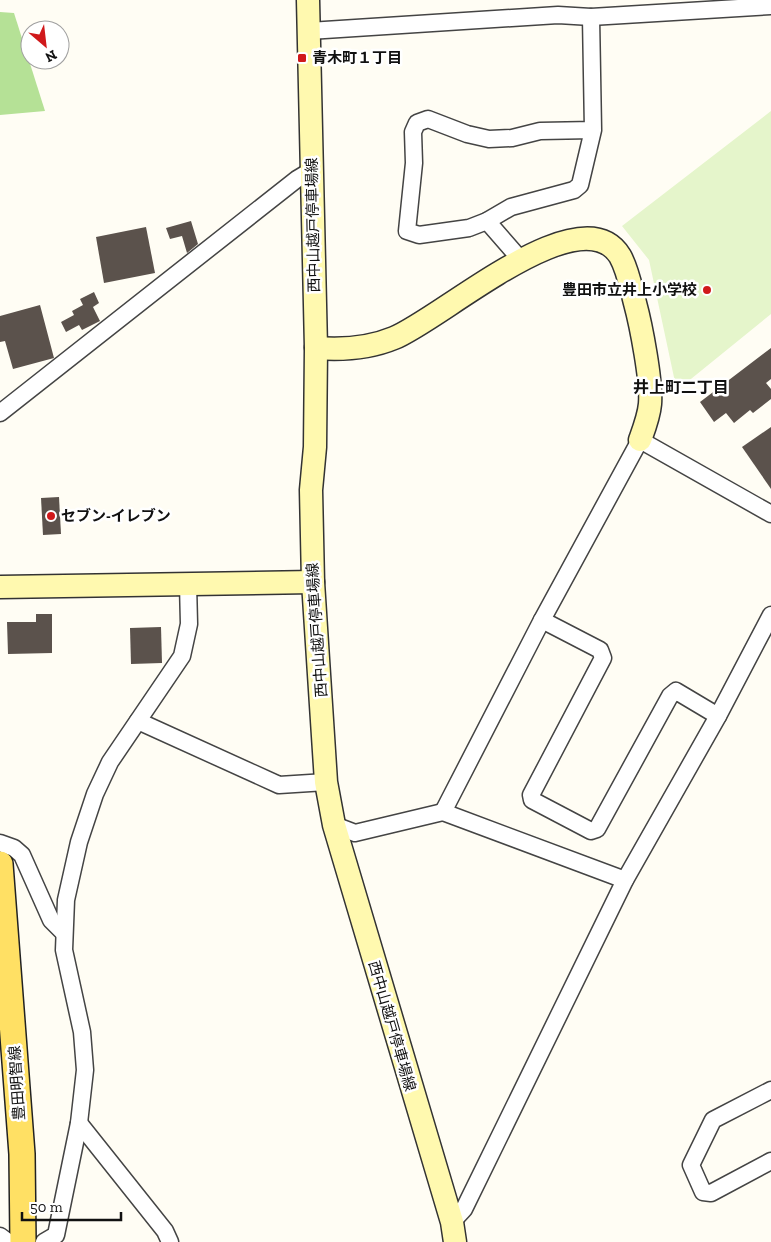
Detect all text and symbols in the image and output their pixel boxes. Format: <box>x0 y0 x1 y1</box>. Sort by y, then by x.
north arrow <box>20 20 70 70</box>
text: N <box>42 46 60 66</box>
place label: 青木町１丁目 <box>312 49 402 67</box>
marker: 青木町１丁目 <box>296 52 308 64</box>
street label: 西中山越戸停車場線 <box>303 157 323 293</box>
place label: 豊田市立井上小学校 <box>562 281 697 299</box>
marker: 豊田市立井上小学校 <box>701 284 713 296</box>
district label: 井上町二丁目 <box>633 378 729 397</box>
place label: セブン-イレブン <box>61 507 171 525</box>
marker: セブン-イレブン <box>45 510 57 522</box>
street label: 西中山越戸停車場線 <box>303 562 331 698</box>
street label: 西中山越戸停車場線 <box>365 959 419 1093</box>
street label: 豊田明智線 <box>5 1045 29 1121</box>
scale bar <box>22 1190 121 1222</box>
text: 50 m <box>30 1198 63 1216</box>

